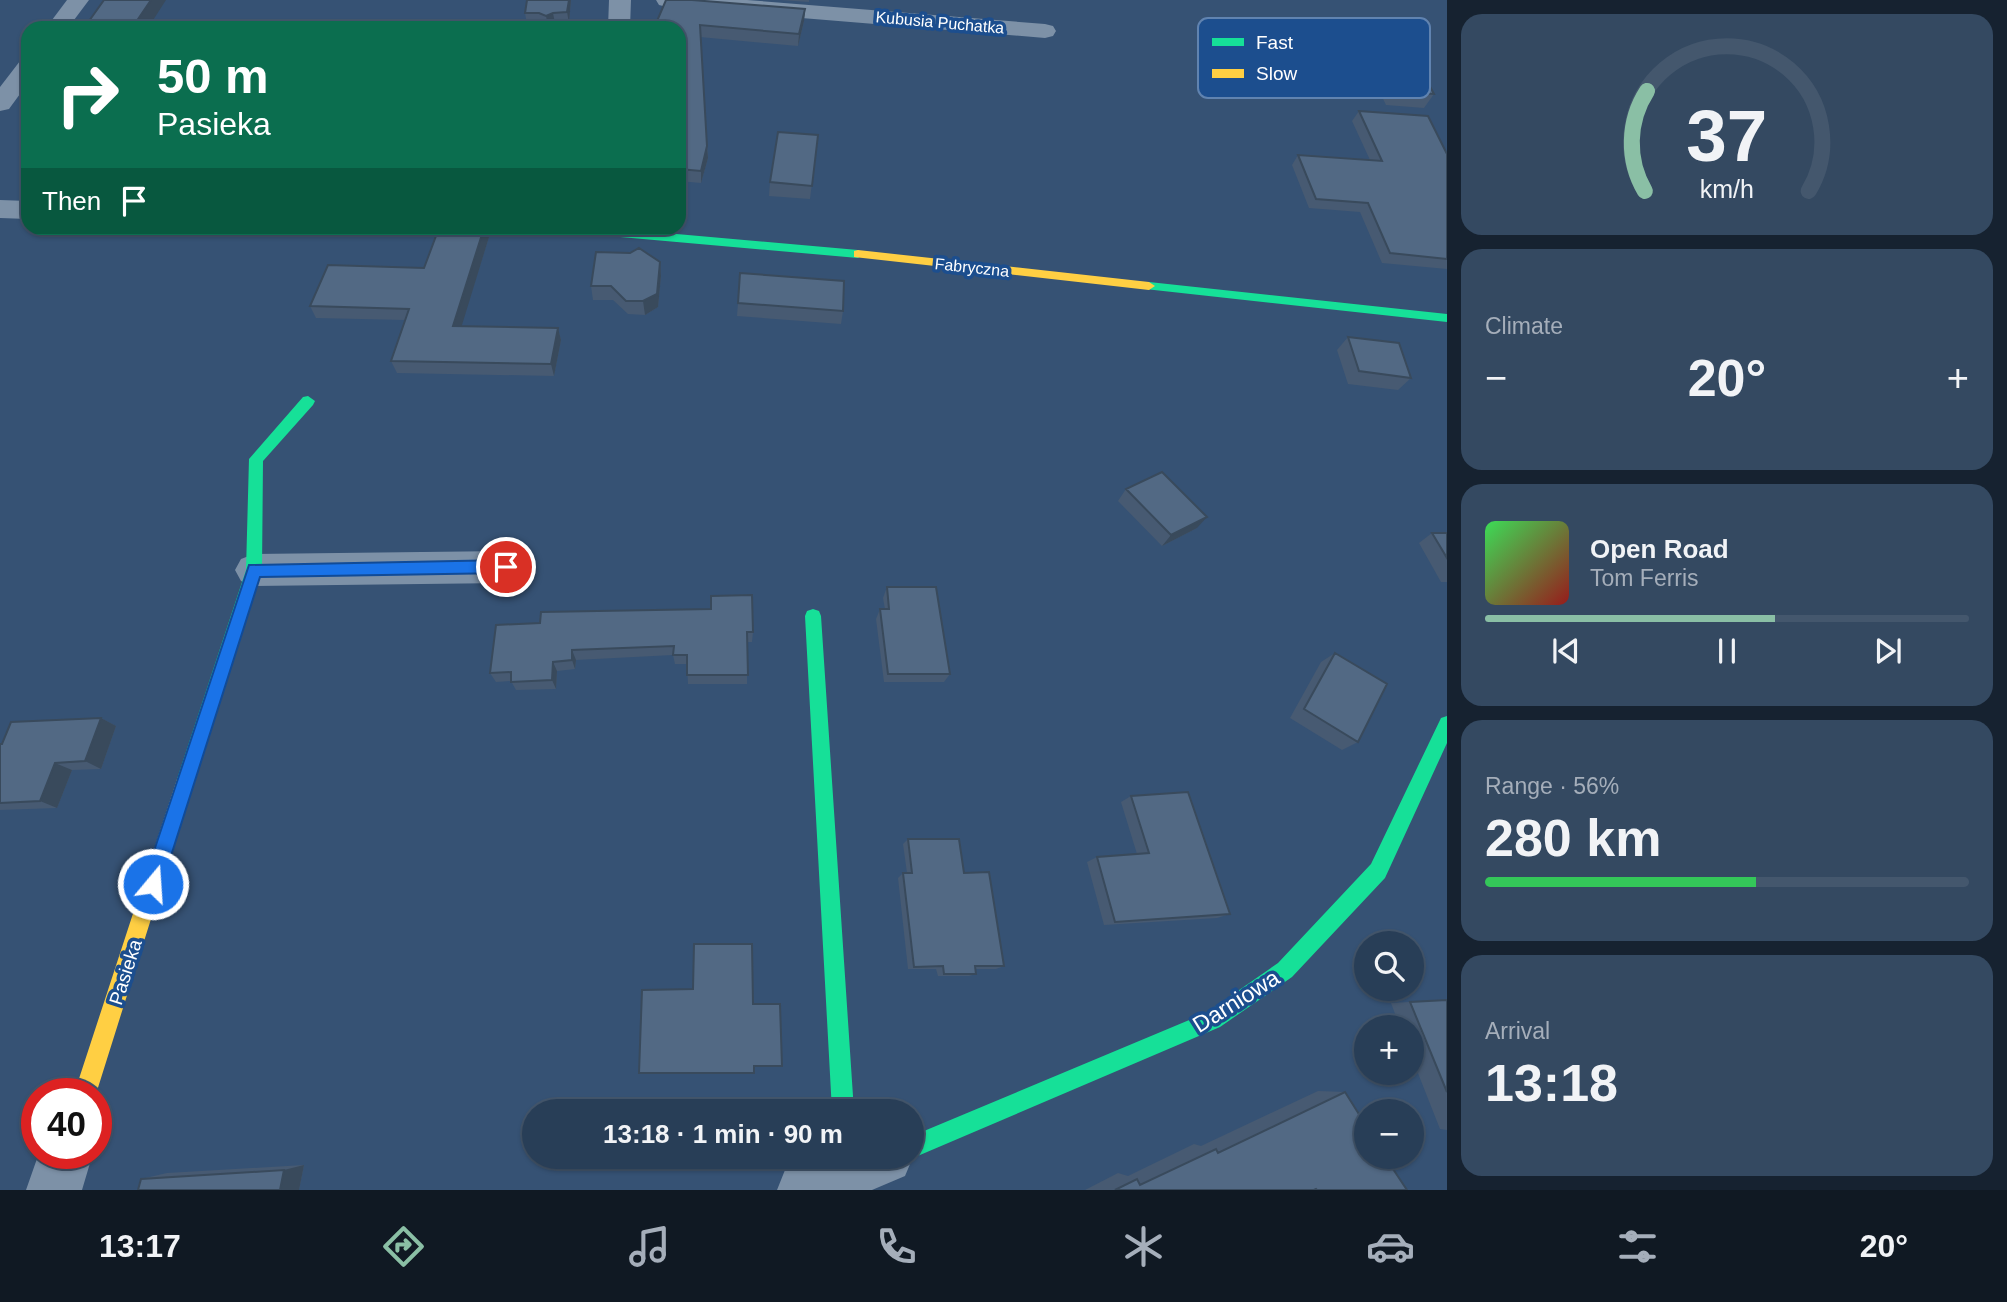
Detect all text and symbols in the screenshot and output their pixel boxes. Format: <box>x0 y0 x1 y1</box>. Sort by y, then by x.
street label: Kubusia Puchatka <box>875 8 1005 37</box>
legend <box>1198 18 1430 98</box>
text: Fast <box>1256 32 1294 53</box>
icon: right <box>42 49 133 140</box>
text: 50 m <box>157 49 269 103</box>
text: Slow <box>1256 63 1297 84</box>
text: 37 <box>1687 95 1767 176</box>
text: Pasieka <box>157 106 271 142</box>
text: km/h <box>1700 174 1754 202</box>
icon: arrive <box>115 182 153 220</box>
text: Then <box>42 186 101 216</box>
street label: Fabryczna <box>934 255 1010 280</box>
text: Climate <box>1485 313 1563 339</box>
text: 20° <box>1688 349 1766 407</box>
text: − <box>1485 357 1507 399</box>
text: + <box>1947 357 1969 399</box>
text: Open Road <box>1590 534 1729 564</box>
pin <box>476 537 536 597</box>
icon: arrive <box>487 548 525 586</box>
text: Tom Ferris <box>1590 565 1699 591</box>
icon: previous <box>1547 632 1585 670</box>
icon: pause <box>1708 632 1746 670</box>
icon: next <box>1869 632 1907 670</box>
text: Range · 56% <box>1485 773 1619 799</box>
text: 280 km <box>1485 809 1661 867</box>
position arrow <box>116 847 190 921</box>
map controls <box>1354 931 1424 1169</box>
button: search <box>1354 931 1424 1001</box>
street label: Pasieka <box>105 936 146 1008</box>
street label: Darniowa <box>1188 964 1284 1038</box>
button: + <box>1354 1015 1424 1085</box>
text: Arrival <box>1485 1018 1550 1044</box>
text: 13:18 <box>1485 1054 1618 1112</box>
speed limit sign: 40 <box>21 1078 112 1169</box>
button: − <box>1354 1099 1424 1169</box>
text: 13:18 · 1 min · 90 m <box>603 1119 843 1149</box>
icon: directions <box>379 1222 428 1271</box>
icon: music <box>625 1222 674 1271</box>
icon: phone <box>872 1222 921 1271</box>
icon: climate <box>1119 1222 1168 1271</box>
icon: car <box>1366 1222 1415 1271</box>
icon: filters <box>1613 1222 1662 1271</box>
text: 13:17 <box>99 1228 181 1264</box>
text: 20° <box>1860 1228 1908 1264</box>

